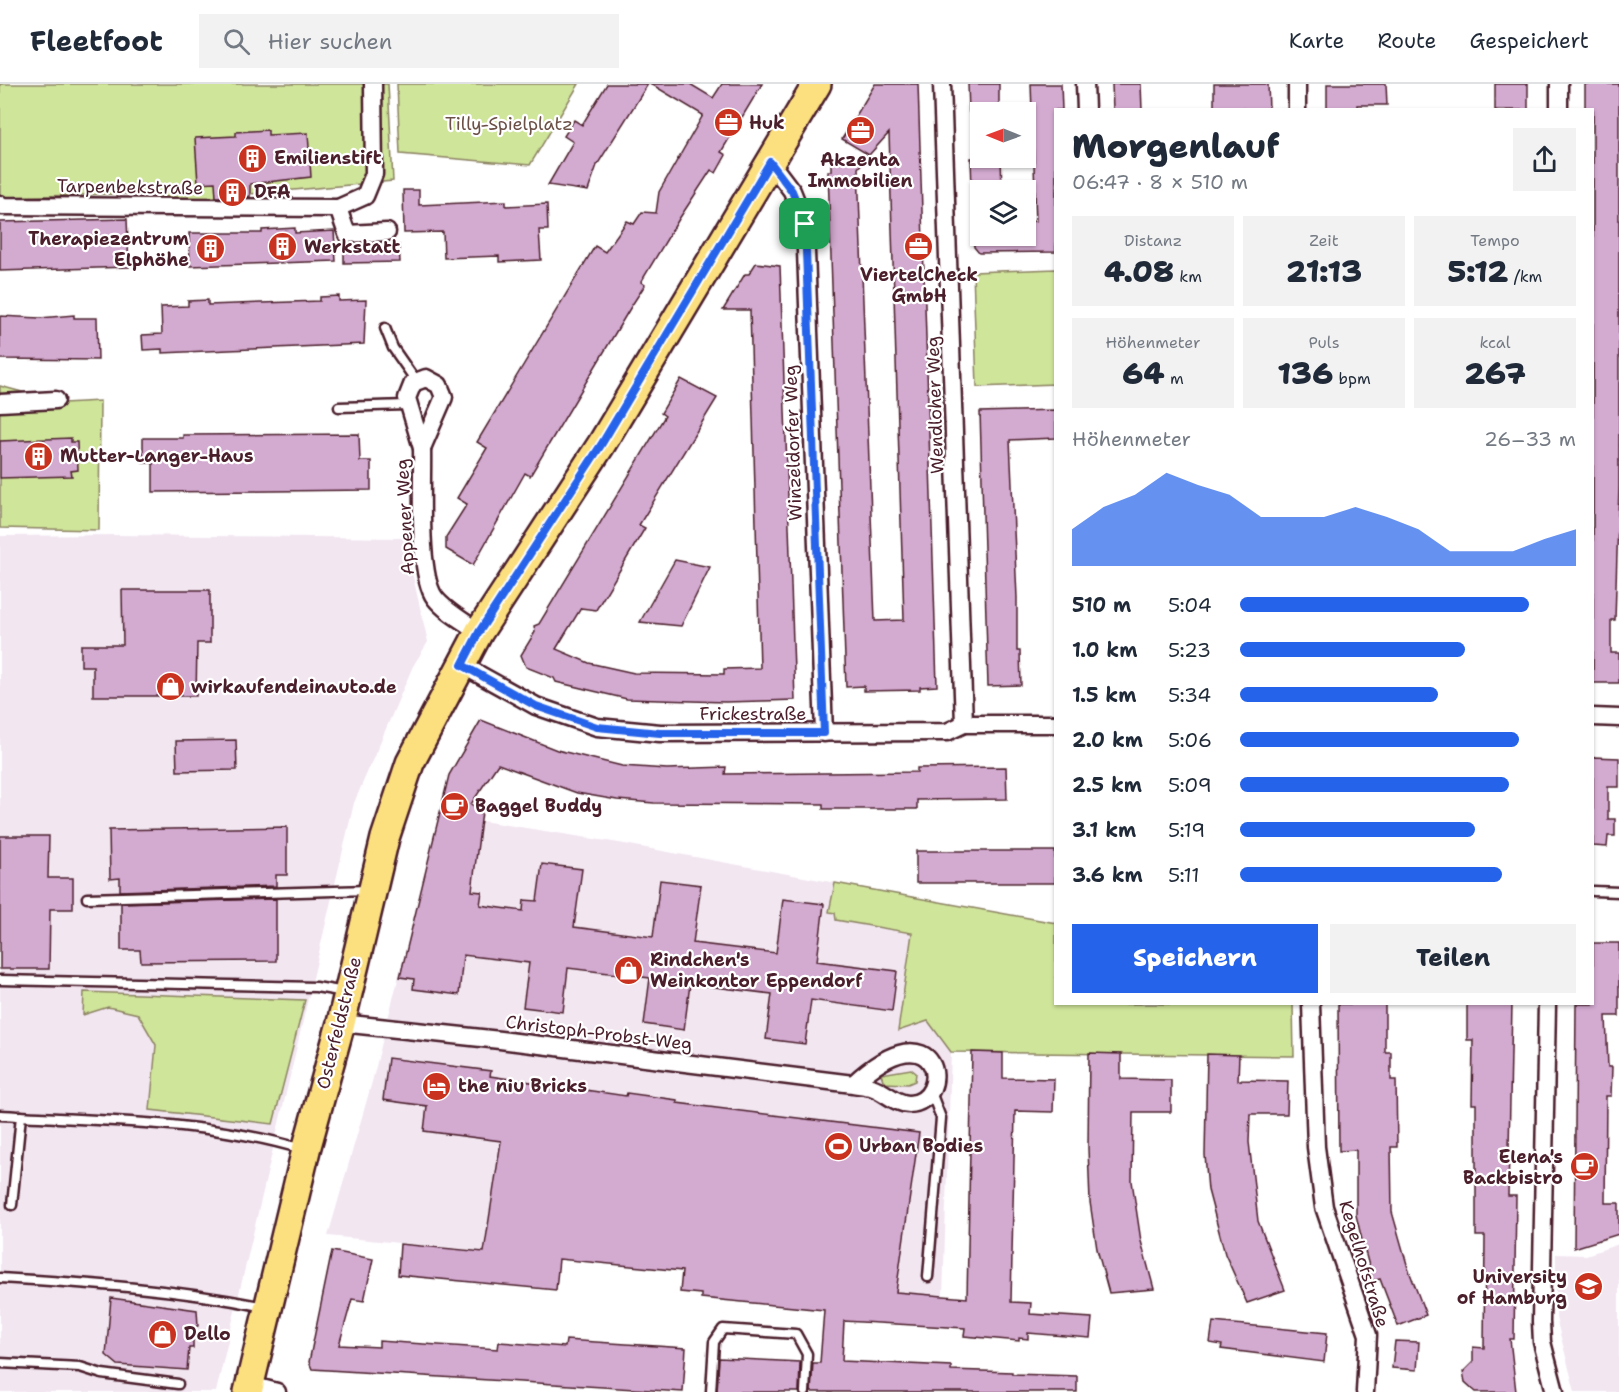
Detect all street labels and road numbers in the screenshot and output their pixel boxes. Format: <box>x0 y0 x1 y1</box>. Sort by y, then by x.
street label: Tarpenbekstraße <box>57 174 203 200</box>
street label: Wendloher Weg <box>921 336 949 474</box>
street label: Winzeldorfer Weg <box>778 365 808 521</box>
street label: Appener Weg <box>390 458 420 576</box>
street label: Frickestraße <box>699 702 807 726</box>
street label: Osterfeldstraße <box>311 954 367 1092</box>
street label: Christoph-Probst-Weg <box>504 1010 694 1056</box>
street label: Kegelhofstraße <box>1333 1197 1395 1331</box>

